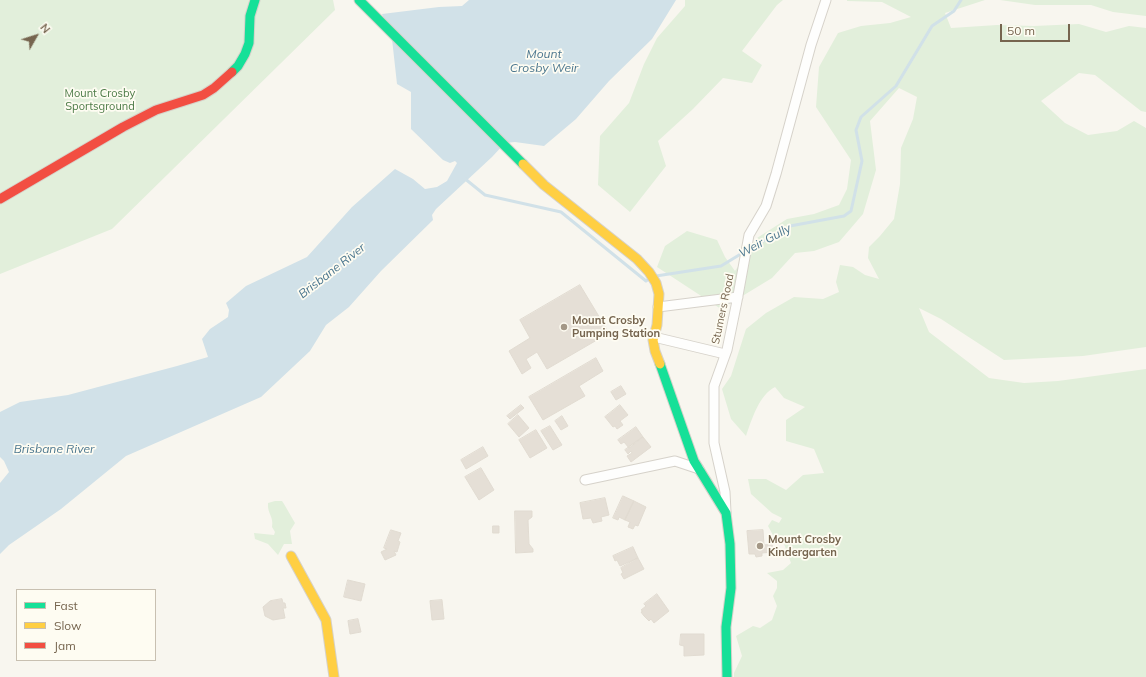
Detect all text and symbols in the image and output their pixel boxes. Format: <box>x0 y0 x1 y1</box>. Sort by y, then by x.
north arrow <box>16 16 56 56</box>
scale bar <box>1002 16 1072 42</box>
text: N <box>37 21 53 36</box>
text: 50 m <box>1007 23 1035 38</box>
water label: Mount Crosby Weir <box>510 47 578 75</box>
park label: Mount Crosby Sportsground <box>65 87 135 113</box>
water label: Weir Gully <box>736 221 794 261</box>
water label: Brisbane River <box>296 240 368 302</box>
street label: Stumers Road <box>709 272 737 346</box>
place label: Mount Crosby Pumping Station <box>572 314 660 340</box>
marker: Mount Crosby Pumping Station <box>559 322 569 332</box>
water label: Brisbane River <box>14 442 94 456</box>
place label: Mount Crosby Kindergarten <box>768 533 841 559</box>
marker: Mount Crosby Kindergarten <box>755 541 765 551</box>
legend <box>16 589 156 661</box>
text: Fast <box>54 598 78 613</box>
text: Slow <box>54 618 82 633</box>
text: Jam <box>54 638 76 653</box>

